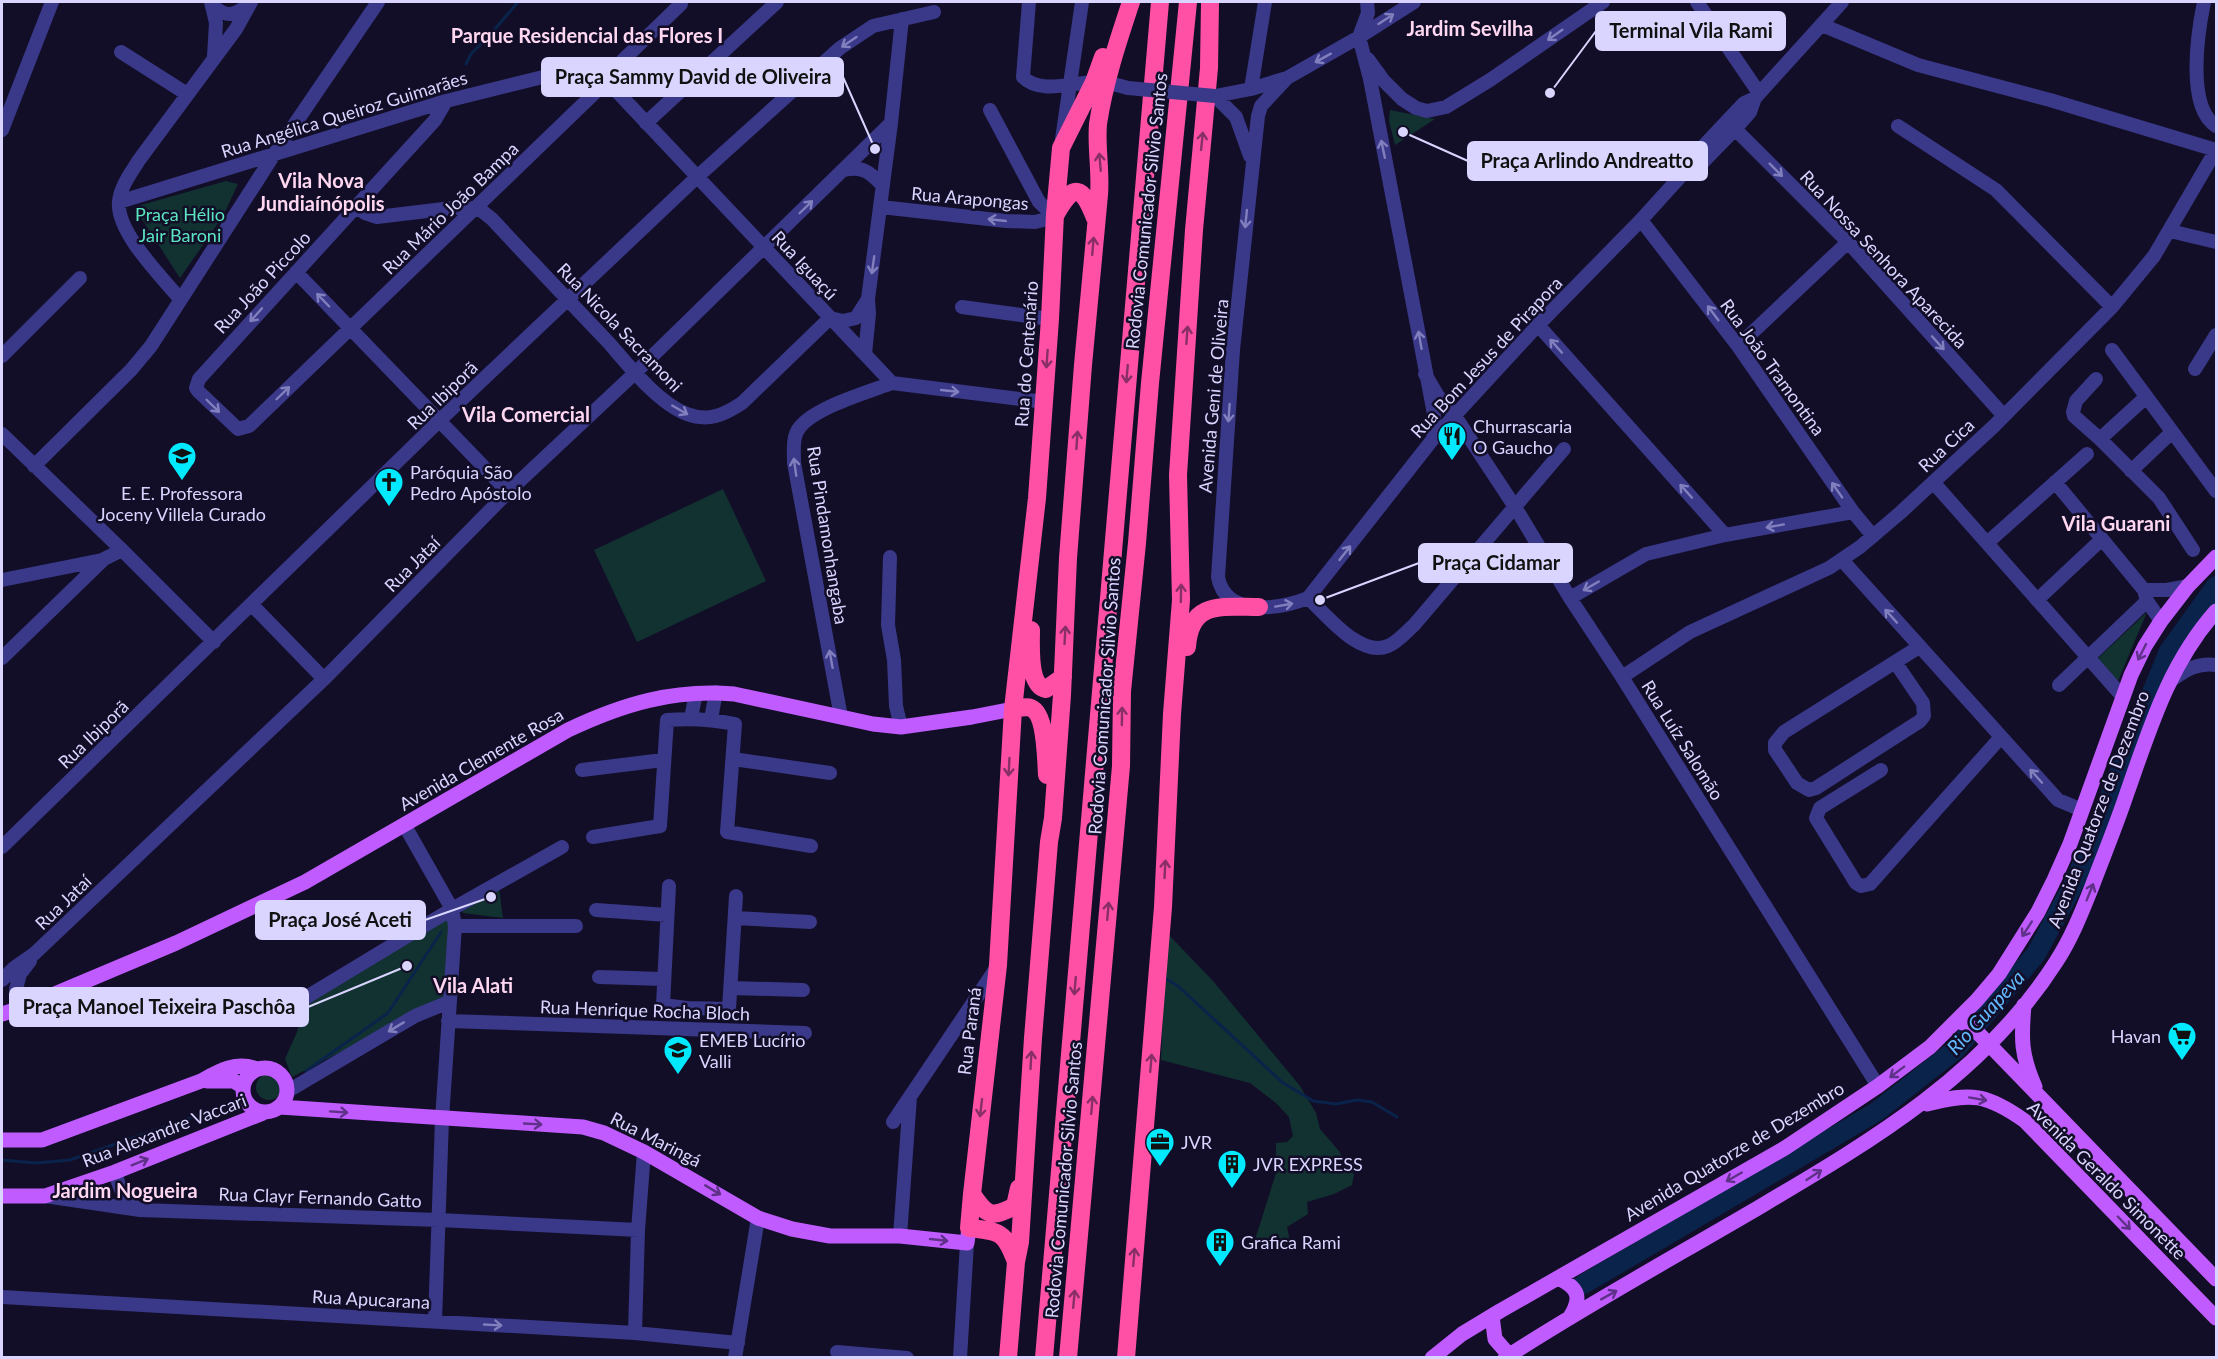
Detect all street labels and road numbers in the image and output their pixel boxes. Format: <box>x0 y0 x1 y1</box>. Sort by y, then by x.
street label: Rua Angélica Queiroz Guimarães <box>218 66 470 162</box>
street label: Rodovia Comunicador Silvio Santos <box>1121 72 1171 350</box>
street label: Rua Mário João Bampa <box>377 137 523 279</box>
street label: Rua Nossa Senhora Aparecida <box>1796 166 1972 352</box>
street label: Rua Arapongas <box>910 182 1030 214</box>
street label: Rua João Piccolo <box>209 226 315 338</box>
street label: Rua Iguaçú <box>768 226 842 304</box>
street label: Rua Nicola Sacramoni <box>553 258 687 396</box>
street label: Rua Bom Jesus de Pirapora <box>1406 272 1566 442</box>
street label: Rua do Centenário <box>1010 280 1042 428</box>
street label: Rua João Tramontina <box>1716 294 1830 440</box>
street label: Avenida Geni de Oliveira <box>1194 298 1232 494</box>
street label: Rua Ibiporã <box>402 356 482 434</box>
street label: Rua Cica <box>1913 414 1979 476</box>
street label: Rua Pindamonhangaba <box>803 444 853 626</box>
street label: Rua Jataí <box>380 531 445 596</box>
street label: Rodovia Comunicador Silvio Santos <box>1083 557 1125 835</box>
street label: Rua Luíz Salomão <box>1637 676 1729 804</box>
street label: Avenida Quatorze de Dezembro <box>2043 687 2153 931</box>
street label: Rua Ibiporã <box>53 695 133 773</box>
street label: Avenida Clemente Rosa <box>395 703 567 815</box>
street label: Rua Jataí <box>30 869 96 934</box>
street label: Rua Paraná <box>953 986 985 1076</box>
street label: Rua Henrique Rocha Bloch <box>540 995 750 1025</box>
street label: Rodovia Comunicador Silvio Santos <box>1040 1041 1086 1319</box>
street label: Avenida Quatorze de Dezembro <box>1620 1077 1848 1225</box>
street label: Rua Alexandre Vaccari <box>79 1089 249 1171</box>
street label: Avenida Geraldo Simonette <box>2023 1096 2191 1264</box>
street label: Rua Maringá <box>607 1107 705 1171</box>
street label: Rua Clayr Fernando Gatto <box>218 1182 422 1212</box>
street label: Rua Apucarana <box>311 1285 431 1313</box>

